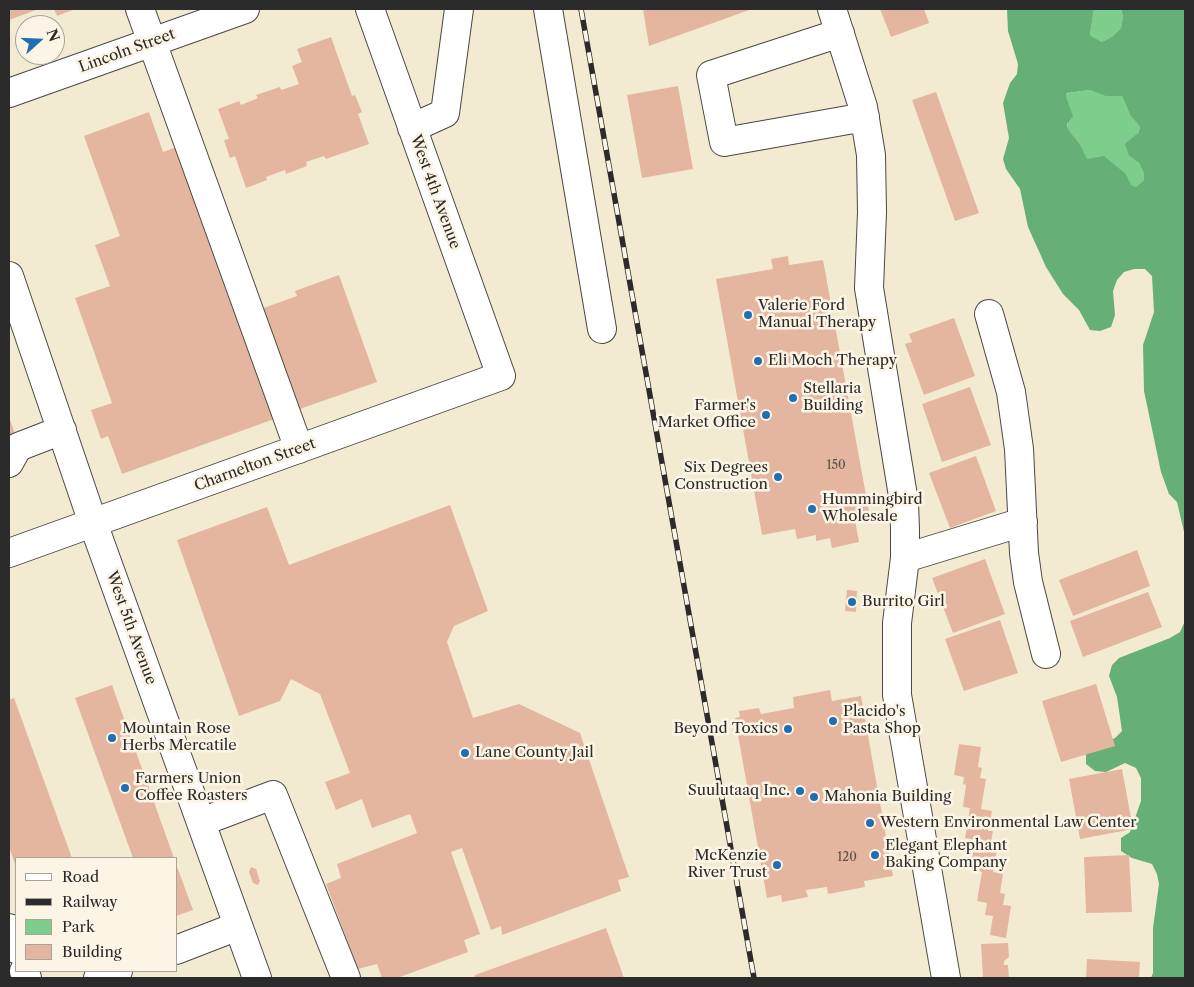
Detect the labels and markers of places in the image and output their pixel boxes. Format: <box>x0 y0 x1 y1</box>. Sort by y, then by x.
place label: Valerie Ford Manual Therapy <box>758 297 876 332</box>
marker: Valerie Ford Manual Therapy <box>742 309 754 321</box>
place label: Eli Moch Therapy <box>768 352 897 370</box>
marker: Eli Moch Therapy <box>752 355 764 367</box>
place label: Stellaria Building <box>803 380 863 415</box>
marker: Stellaria Building <box>787 392 799 404</box>
place label: Farmer's Market Office <box>658 397 756 432</box>
marker: Farmer's Market Office <box>760 409 772 421</box>
place label: Six Degrees Construction <box>674 459 768 494</box>
marker: Six Degrees Construction <box>772 471 784 483</box>
place label: Hummingbird Wholesale <box>822 491 923 526</box>
marker: Hummingbird Wholesale <box>806 503 818 515</box>
place label: Burrito Girl <box>862 593 945 611</box>
marker: Burrito Girl <box>846 596 858 608</box>
place label: Placido's Pasta Shop <box>843 703 921 738</box>
marker: Placido's Pasta Shop <box>827 715 839 727</box>
place label: Mountain Rose Herbs Mercatile <box>122 720 237 755</box>
place label: Beyond Toxics <box>673 720 778 738</box>
marker: Beyond Toxics <box>782 723 794 735</box>
marker: Mountain Rose Herbs Mercatile <box>106 732 118 744</box>
place label: Lane County Jail <box>475 744 594 762</box>
marker: Lane County Jail <box>459 747 471 759</box>
place label: Farmers Union Coffee Roasters <box>135 770 248 805</box>
marker: Farmers Union Coffee Roasters <box>119 782 131 794</box>
place label: Suulutaaq Inc. <box>688 782 790 800</box>
marker: Suulutaaq Inc. <box>794 785 806 797</box>
place label: Mahonia Building <box>824 788 951 806</box>
marker: Mahonia Building <box>808 791 820 803</box>
place label: Western Environmental Law Center <box>880 814 1137 832</box>
marker: Western Environmental Law Center <box>864 817 876 829</box>
place label: Elegant Elephant Baking Company <box>885 837 1007 872</box>
place label: McKenzie River Trust <box>688 847 767 882</box>
marker: Elegant Elephant Baking Company <box>869 849 881 861</box>
marker: McKenzie River Trust <box>771 859 783 871</box>

